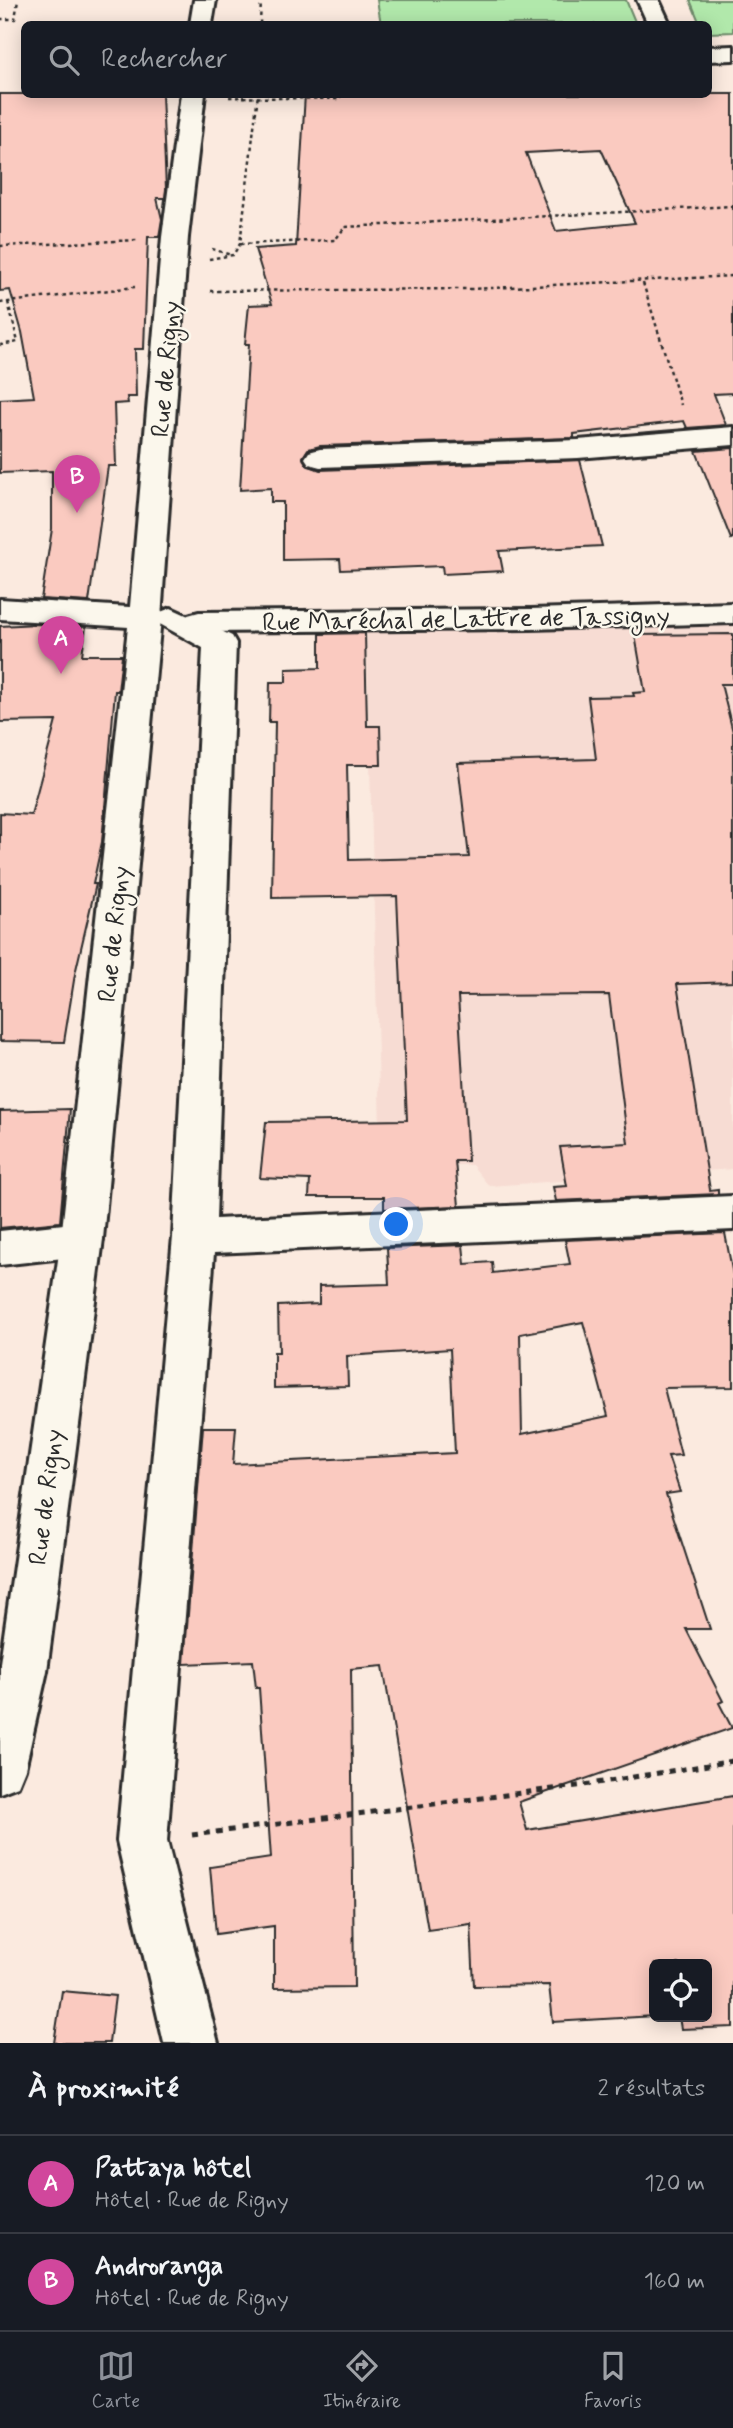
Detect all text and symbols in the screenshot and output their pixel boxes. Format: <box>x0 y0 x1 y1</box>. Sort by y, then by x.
search box <box>21 21 712 98</box>
icon: search <box>45 41 83 79</box>
text: Rechercher <box>101 43 227 77</box>
street label: Rue de Rigny <box>144 299 192 439</box>
pin: B <box>54 455 100 513</box>
street label: Rue Maréchal de Lattre de Tassigny <box>262 599 670 643</box>
pin: A <box>38 616 84 674</box>
street label: Rue de Rigny <box>91 864 141 1004</box>
your location <box>379 1207 413 1241</box>
street label: Rue de Rigny <box>22 1427 74 1568</box>
map controls <box>649 1959 712 2022</box>
button: locate <box>649 1959 712 2022</box>
text: À proximité <box>28 2069 179 2108</box>
text: 2 résultats <box>597 2074 705 2104</box>
text: Pattaya hôtel <box>95 2152 251 2186</box>
text: A <box>43 2169 59 2199</box>
text: 120 m <box>644 2169 705 2199</box>
text: Hôtel · Rue de Rigny <box>95 2186 289 2216</box>
text: Androranga <box>95 2250 223 2284</box>
text: B <box>44 2267 58 2297</box>
text: 160 m <box>644 2267 705 2297</box>
text: Hôtel · Rue de Rigny <box>95 2284 289 2314</box>
tab: Carte <box>91 2347 140 2414</box>
tab: Itinéraire <box>323 2347 401 2414</box>
tab: Favoris <box>584 2347 642 2414</box>

